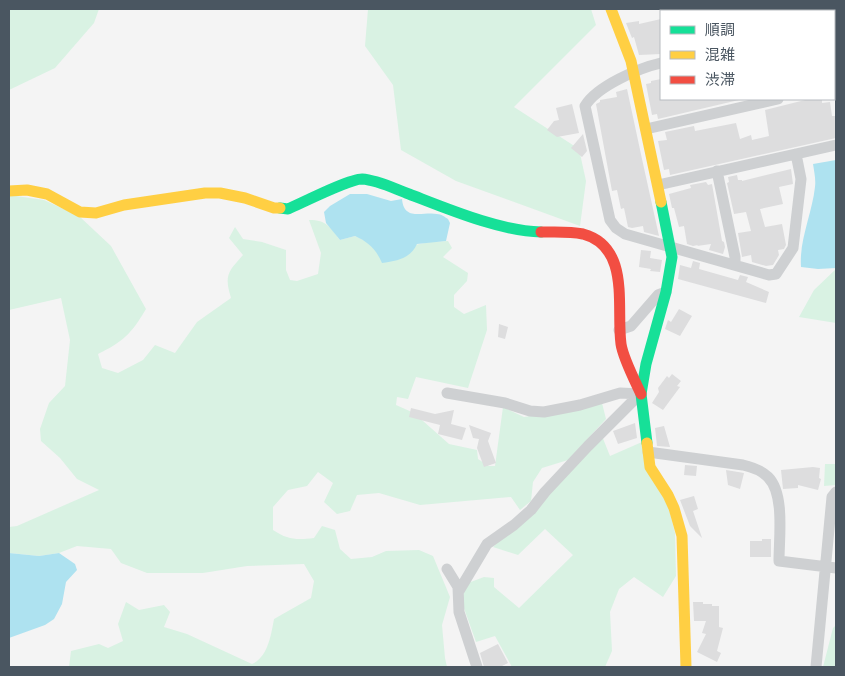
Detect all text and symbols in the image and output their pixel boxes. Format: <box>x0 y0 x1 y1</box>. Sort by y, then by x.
legend <box>660 10 835 100</box>
text: 順調 <box>705 21 735 39</box>
text: 混雑 <box>705 46 735 64</box>
text: 渋滞 <box>705 71 735 89</box>

